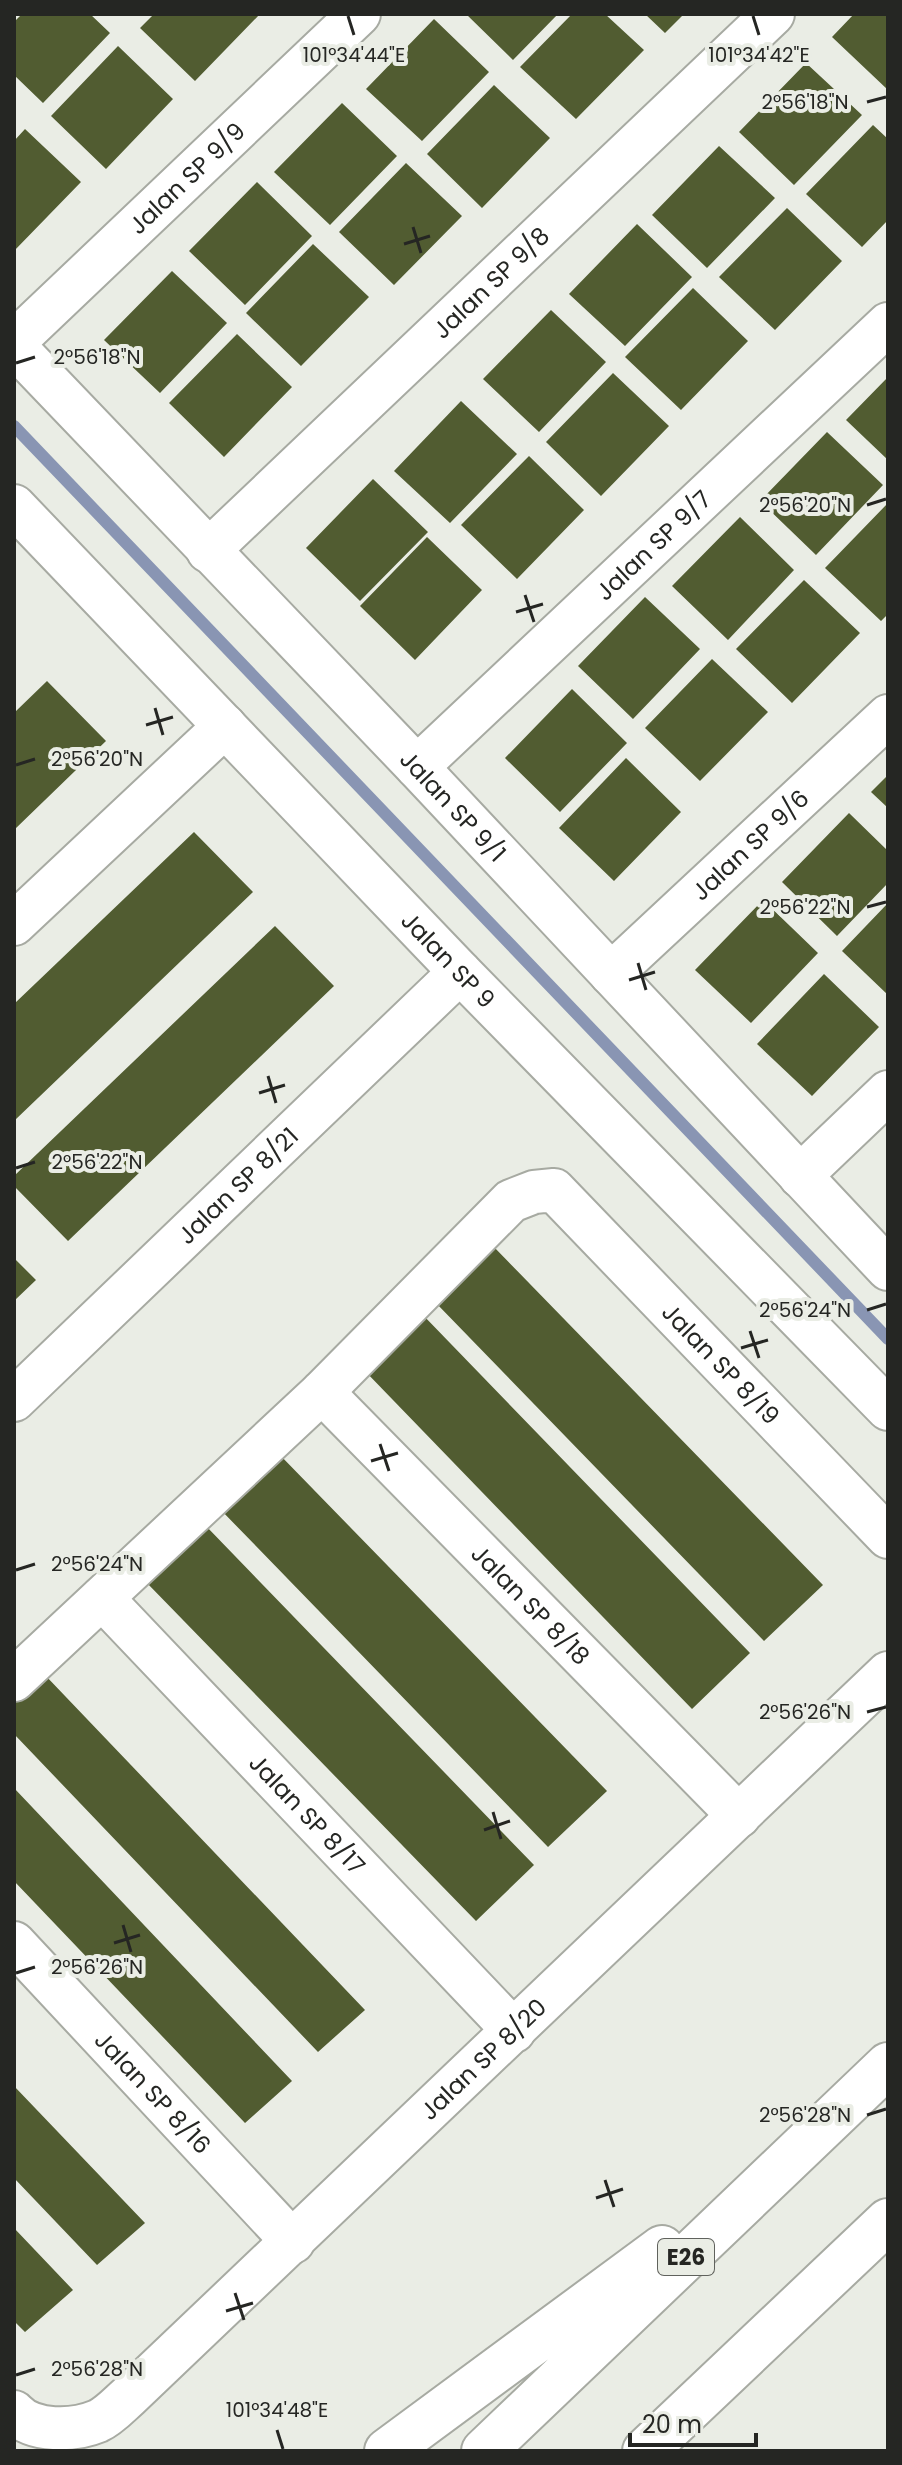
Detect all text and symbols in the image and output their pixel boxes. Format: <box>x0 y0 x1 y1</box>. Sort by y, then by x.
text: 101°34'44"E <box>303 41 405 69</box>
text: 101°34'42"E <box>708 41 810 69</box>
text: 2°56'18"N <box>761 88 849 116</box>
street label: Jalan SP 9/9 <box>121 115 252 241</box>
street label: Jalan SP 9/8 <box>425 219 556 346</box>
text: 2°56'18"N <box>53 343 141 371</box>
street label: Jalan SP 9/7 <box>588 483 718 607</box>
text: 2°56'20"N <box>759 491 851 519</box>
street label: Jalan SP 9/1 <box>393 743 514 869</box>
text: 2°56'20"N <box>51 745 143 773</box>
street label: Jalan SP 9/6 <box>684 782 816 907</box>
text: 2°56'22"N <box>759 893 851 921</box>
street label: Jalan SP 9 <box>394 904 503 1015</box>
street label: Jalan SP 8/21 <box>170 1120 305 1251</box>
text: 2°56'22"N <box>51 1148 143 1176</box>
street label: Jalan SP 8/19 <box>655 1296 787 1431</box>
text: 2°56'24"N <box>759 1296 851 1324</box>
street label: Jalan SP 8/18 <box>464 1537 598 1672</box>
text: 2°56'24"N <box>51 1550 143 1578</box>
text: 2°56'26"N <box>759 1698 851 1726</box>
street label: Jalan SP 8/17 <box>242 1746 373 1881</box>
text: 2°56'26"N <box>51 1953 143 1981</box>
street label: Jalan SP 8/20 <box>413 1991 553 2127</box>
street label: Jalan SP 8/16 <box>88 2024 219 2161</box>
text: 2°56'28"N <box>759 2101 851 2129</box>
road number: E26 <box>658 2239 714 2275</box>
text: 2°56'28"N <box>51 2355 143 2383</box>
text: 101°34'48"E <box>226 2396 328 2424</box>
scale bar <box>630 2397 756 2447</box>
text: 20 m <box>642 2408 702 2441</box>

